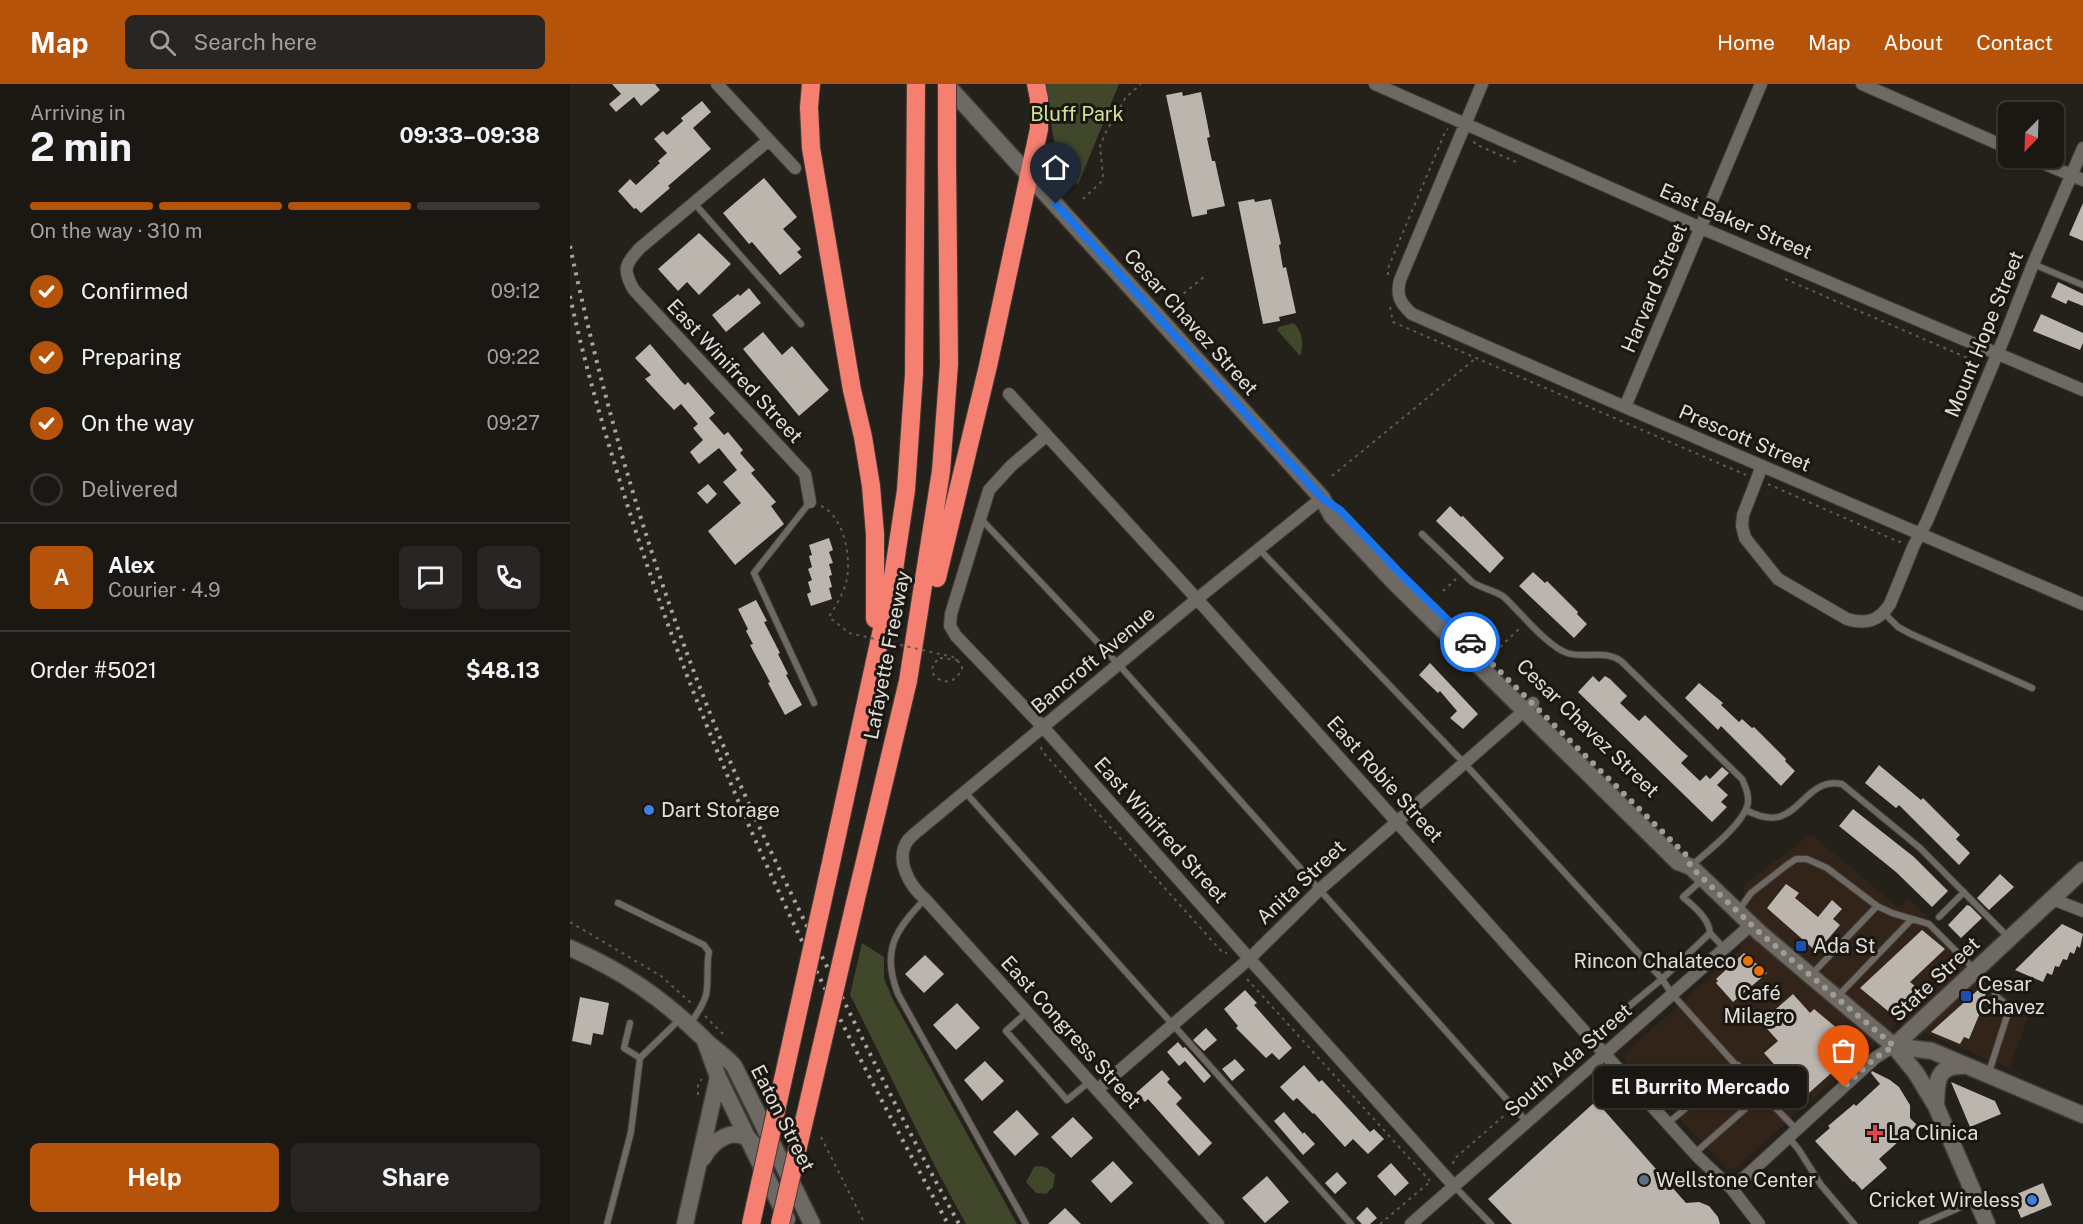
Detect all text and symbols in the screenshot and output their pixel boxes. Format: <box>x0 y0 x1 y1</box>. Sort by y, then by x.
search box <box>125 15 545 69</box>
text: Map <box>30 26 89 59</box>
icon: search <box>146 26 179 59</box>
text: Search here <box>194 29 317 55</box>
text: Home <box>1717 30 1775 55</box>
text: Map <box>1808 30 1851 55</box>
text: About <box>1884 30 1943 55</box>
text: Contact <box>1976 30 2053 55</box>
text: Arriving in <box>30 101 125 125</box>
park label: Bluff Park <box>1030 102 1124 126</box>
north arrow <box>1998 102 2064 168</box>
map controls <box>1998 102 2064 168</box>
text: 09:33–09:38 <box>399 122 540 148</box>
text: 2 min <box>30 124 132 170</box>
pin <box>1030 142 1081 204</box>
icon: home <box>1039 151 1072 184</box>
street label: East Baker Street <box>1656 178 1816 264</box>
text: On the way · 310 m <box>30 219 202 243</box>
street label: Harvard Street <box>1616 220 1692 356</box>
street label: Cesar Chavez Street <box>1119 244 1263 400</box>
street label: Mount Hope Street <box>1940 247 2028 421</box>
icon: check <box>30 275 63 308</box>
text: Confirmed <box>81 278 188 304</box>
text: 09:12 <box>491 279 540 303</box>
street label: East Winifred Street <box>662 294 808 448</box>
icon: check <box>30 341 63 374</box>
text: Preparing <box>81 344 182 370</box>
text: 09:22 <box>487 345 540 369</box>
street label: Prescott Street <box>1675 399 1815 477</box>
icon: check <box>30 407 63 440</box>
text: On the way <box>81 410 194 436</box>
text: 09:27 <box>487 411 540 435</box>
text: Delivered <box>81 476 178 502</box>
button: chat <box>399 546 462 609</box>
button: phone <box>477 546 540 609</box>
text: Alex <box>108 552 155 578</box>
text: A <box>54 564 69 590</box>
street label: Lafayette Freeway <box>859 568 915 741</box>
text: Courier · 4.9 <box>108 578 220 602</box>
street label: Bancroft Avenue <box>1026 601 1160 719</box>
courier <box>1440 612 1500 672</box>
icon: car <box>1454 626 1487 659</box>
street label: Cesar Chavez Street <box>1512 654 1664 802</box>
text: Order #5021 <box>30 657 157 683</box>
text: $48.13 <box>466 657 540 683</box>
street label: East Robie Street <box>1322 711 1448 847</box>
street label: East Winifred Street <box>1089 752 1233 908</box>
place label: Dart Storage <box>661 798 780 822</box>
marker: Dart Storage <box>642 803 656 817</box>
street label: Anita Street <box>1252 835 1350 929</box>
street label: State Street <box>1885 932 1985 1026</box>
place label: Ada St <box>1813 934 1876 958</box>
marker: Ada St <box>1794 939 1808 953</box>
place label: Rincon Chalateco <box>1574 949 1736 973</box>
street label: East Congress Street <box>996 951 1146 1113</box>
marker: Rincon Chalateco <box>1741 954 1755 968</box>
marker: Café Milagro <box>1752 964 1766 978</box>
place label: Cesar Chavez <box>1978 972 2045 1019</box>
place label: Café Milagro <box>1723 981 1795 1028</box>
marker: Cesar Chavez <box>1959 989 1973 1003</box>
street label: South Ada Street <box>1500 998 1636 1122</box>
pin <box>1818 1025 1869 1087</box>
icon: bag <box>1827 1034 1860 1067</box>
street label: Eaton Street <box>746 1061 820 1175</box>
callout: El Burrito Mercado <box>1595 1066 1808 1108</box>
text: El Burrito Mercado <box>1611 1075 1790 1099</box>
place label: La Clinica <box>1888 1121 1978 1145</box>
marker: La Clinica <box>1866 1124 1884 1142</box>
button: Help <box>30 1143 279 1212</box>
button: Share <box>291 1143 540 1212</box>
place label: Wellstone Center <box>1656 1168 1816 1192</box>
marker: Wellstone Center <box>1637 1173 1651 1187</box>
place label: Cricket Wireless <box>1869 1188 2020 1212</box>
marker: Cricket Wireless <box>2025 1193 2039 1207</box>

